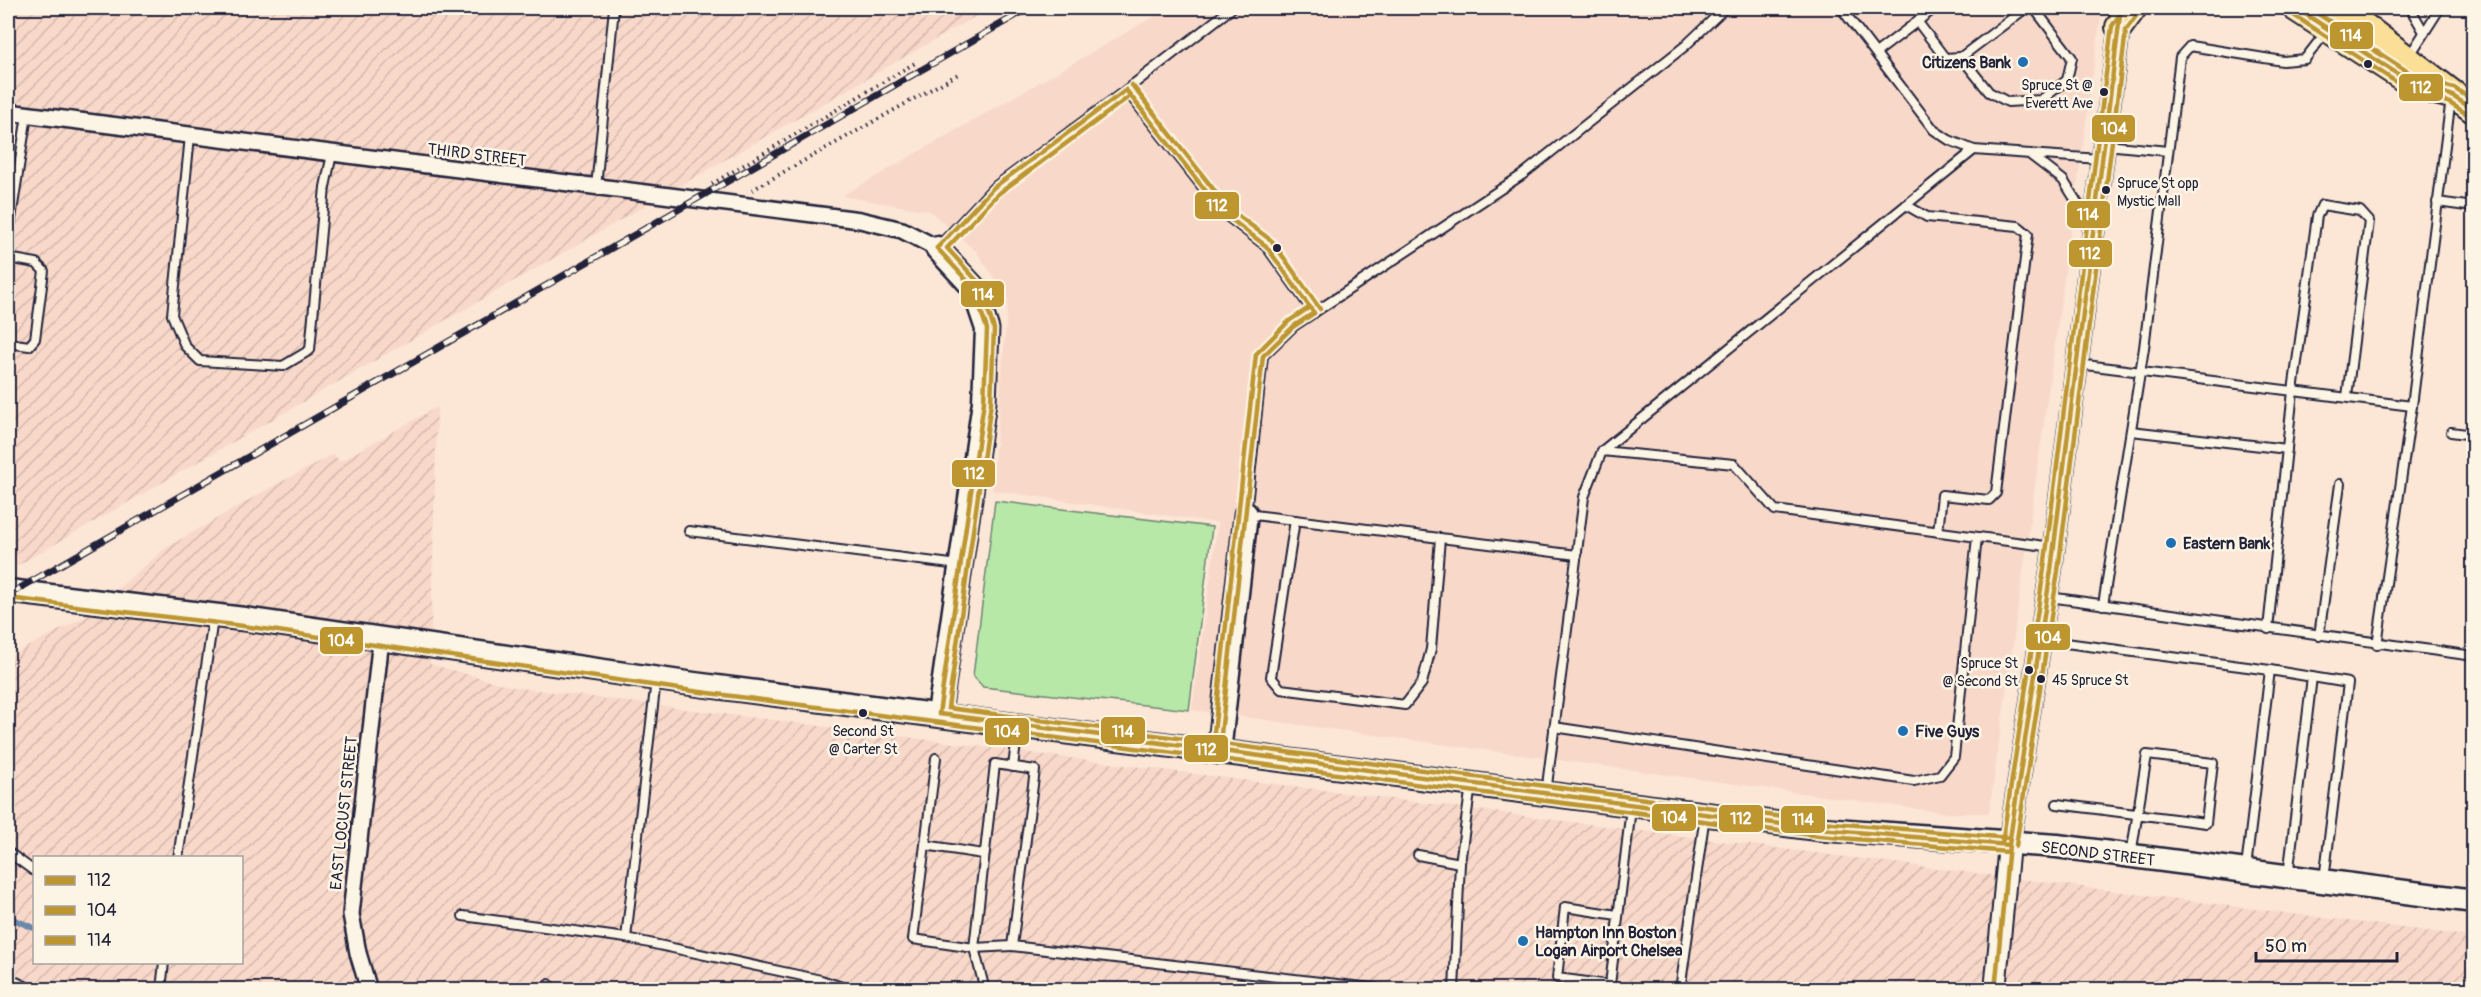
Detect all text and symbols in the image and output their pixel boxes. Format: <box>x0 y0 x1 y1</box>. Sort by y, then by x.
line badge: 114 <box>2329 21 2374 50</box>
text: 114 <box>2340 26 2363 46</box>
place label: Citizens Bank <box>1922 53 2011 73</box>
marker: Citizens Bank <box>2016 55 2030 69</box>
unlabelled marker <box>2362 58 2374 70</box>
line badge: 112 <box>2398 73 2444 102</box>
place label: Spruce St @ Everett Ave <box>2021 77 2093 112</box>
text: 112 <box>2410 78 2432 98</box>
marker: Spruce St @ Everett Ave <box>2098 86 2110 98</box>
line badge: 104 <box>2091 114 2136 143</box>
text: 104 <box>2101 119 2128 139</box>
street label: THIRD STREET <box>426 139 527 171</box>
place label: Spruce St opp Mystic Mall <box>2117 175 2199 210</box>
marker: Spruce St opp Mystic Mall <box>2100 184 2112 196</box>
line badge: 112 <box>1194 191 1240 220</box>
text: 112 <box>1206 196 1228 216</box>
line badge: 114 <box>2066 200 2111 229</box>
text: 114 <box>2077 205 2100 225</box>
line badge: 112 <box>2068 239 2113 268</box>
unlabelled marker <box>1271 242 1283 254</box>
text: 112 <box>2079 244 2101 264</box>
line badge: 114 <box>960 280 1005 308</box>
text: 114 <box>972 285 995 305</box>
line badge: 112 <box>951 459 996 488</box>
text: 112 <box>963 464 985 484</box>
place label: Eastern Bank <box>2183 534 2271 554</box>
marker: Eastern Bank <box>2164 536 2178 550</box>
line badge: 104 <box>2025 623 2071 651</box>
line badge: 104 <box>319 626 364 655</box>
text: 104 <box>2035 628 2062 648</box>
text: 104 <box>328 631 355 651</box>
place label: Spruce St @ Second St <box>1943 655 2018 690</box>
marker: Spruce St @ Second St <box>2023 664 2035 676</box>
place label: 45 Spruce St <box>2052 672 2129 689</box>
marker: 45 Spruce St <box>2035 673 2047 685</box>
marker: Second St @ Carter St <box>857 707 869 719</box>
line badge: 114 <box>1100 716 1146 745</box>
line badge: 104 <box>984 717 1030 746</box>
text: 104 <box>994 722 1021 742</box>
text: 114 <box>1112 722 1135 742</box>
place label: Five Guys <box>1915 722 1980 742</box>
place label: Second St @ Carter St <box>829 723 898 758</box>
marker: Five Guys <box>1896 724 1910 738</box>
line badge: 112 <box>1183 734 1229 763</box>
street label: EAST LOCUST STREET <box>326 735 362 891</box>
text: 112 <box>1195 740 1217 760</box>
line badge: 104 <box>1651 803 1697 832</box>
line badge: 112 <box>1718 804 1764 833</box>
line badge: 114 <box>1780 805 1826 834</box>
text: 104 <box>1661 808 1688 828</box>
text: 112 <box>1730 809 1752 829</box>
text: 114 <box>1792 810 1815 830</box>
street label: SECOND STREET <box>2040 837 2156 871</box>
legend <box>33 856 243 964</box>
text: 112 <box>87 869 111 892</box>
text: 104 <box>87 899 117 922</box>
place label: Hampton Inn Boston Logan Airport Chelsea <box>1535 923 1683 961</box>
scale bar <box>2256 925 2397 963</box>
text: 114 <box>87 929 112 952</box>
marker: Hampton Inn Boston Logan Airport Chelsea <box>1516 934 1530 948</box>
text: 50 m <box>2265 935 2307 958</box>

